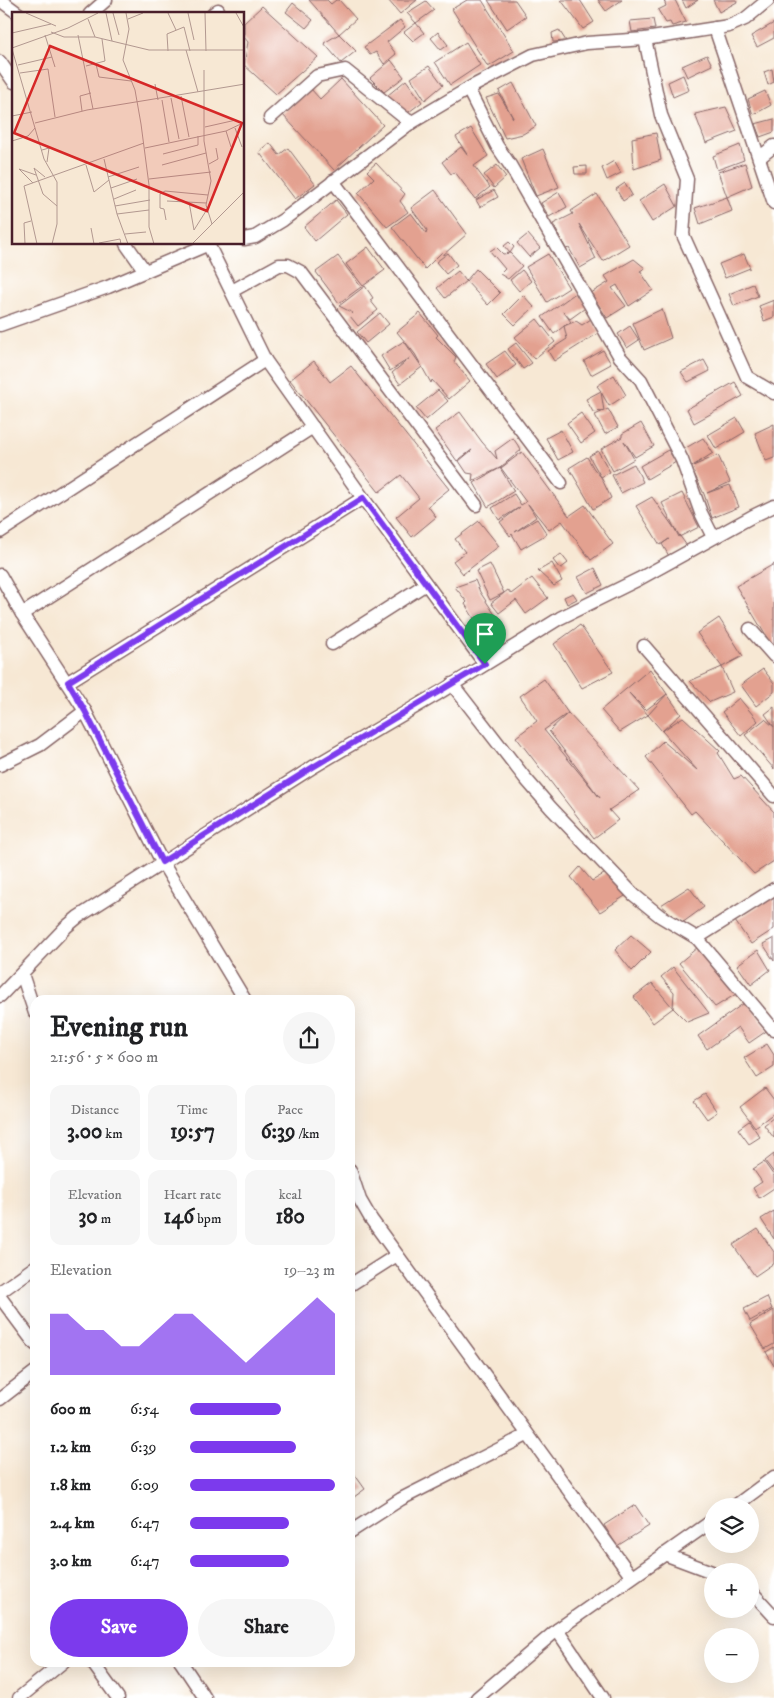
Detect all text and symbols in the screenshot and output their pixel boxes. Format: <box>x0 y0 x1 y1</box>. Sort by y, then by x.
inset map <box>12 12 245 245</box>
pin <box>464 613 506 664</box>
icon: arrive <box>471 620 499 648</box>
text: Evening run <box>50 1010 188 1045</box>
button: share <box>283 1012 335 1064</box>
text: 21:56 · 5 × 600 m <box>50 1047 158 1067</box>
text: Distance <box>71 1101 119 1119</box>
text: Time <box>177 1101 208 1119</box>
text: Pace <box>277 1101 303 1119</box>
text: 3.00 <box>67 1119 102 1145</box>
text: 19:57 <box>170 1119 215 1145</box>
text: 6:39 <box>261 1119 295 1145</box>
text: km <box>102 1125 123 1143</box>
text: /km <box>295 1125 320 1143</box>
text: Elevation <box>68 1186 122 1204</box>
text: Heart rate <box>164 1186 221 1204</box>
text: kcal <box>279 1186 302 1204</box>
text: 30 <box>78 1204 98 1230</box>
text: 146 <box>164 1204 194 1230</box>
text: 180 <box>275 1204 305 1230</box>
text: m <box>98 1210 111 1228</box>
text: bpm <box>194 1210 221 1228</box>
text: Elevation <box>50 1260 112 1280</box>
text: 19–23 m <box>283 1260 335 1280</box>
text: 600 m <box>50 1399 91 1419</box>
text: 6:54 <box>130 1399 159 1419</box>
text: 1.2 km <box>50 1437 91 1457</box>
text: 6:39 <box>130 1437 156 1457</box>
text: 1.8 km <box>50 1475 91 1495</box>
text: 6:09 <box>130 1475 159 1495</box>
map controls <box>704 1498 759 1683</box>
button: layers <box>704 1498 759 1553</box>
text: 2.4 km <box>50 1513 95 1533</box>
text: 6:47 <box>130 1513 160 1533</box>
text: 3.0 km <box>50 1551 92 1571</box>
text: 6:47 <box>130 1551 160 1571</box>
button: + <box>704 1563 759 1618</box>
button: Save <box>50 1599 188 1657</box>
button: Share <box>198 1599 335 1657</box>
button: − <box>704 1628 759 1683</box>

